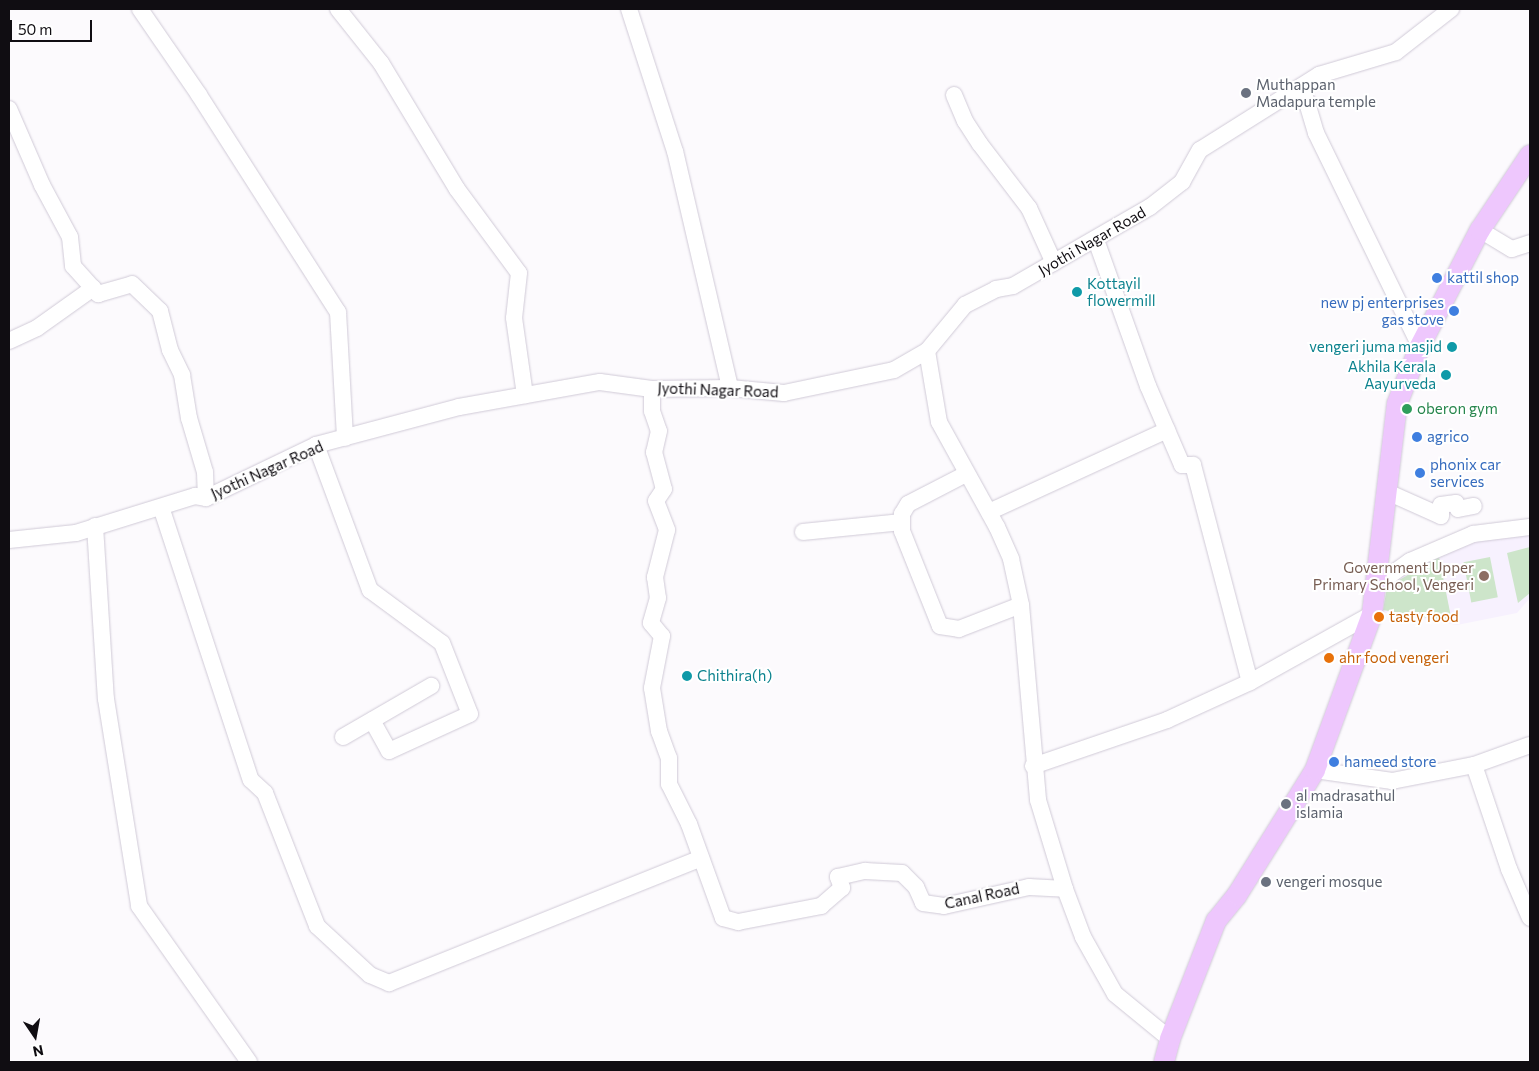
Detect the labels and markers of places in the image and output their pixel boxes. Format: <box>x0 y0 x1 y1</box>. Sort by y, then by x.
place label: Muthappan Madapura temple <box>1256 75 1376 110</box>
marker: Muthappan Madapura temple <box>1240 87 1252 99</box>
place label: kattil shop <box>1447 269 1519 287</box>
marker: kattil shop <box>1431 272 1443 284</box>
place label: Kottayil flowermill <box>1087 274 1156 309</box>
marker: Kottayil flowermill <box>1071 286 1083 298</box>
place label: new pj enterprises gas stove <box>1320 293 1444 328</box>
marker: new pj enterprises gas stove <box>1448 305 1460 317</box>
place label: vengeri juma masjid <box>1309 338 1442 356</box>
marker: vengeri juma masjid <box>1446 341 1458 353</box>
place label: Akhila Kerala Aayurveda <box>1348 357 1436 392</box>
marker: Akhila Kerala Aayurveda <box>1440 369 1452 381</box>
place label: oberon gym <box>1417 400 1498 418</box>
marker: oberon gym <box>1401 403 1413 415</box>
place label: agrico <box>1427 428 1469 446</box>
marker: agrico <box>1411 431 1423 443</box>
place label: phonix car services <box>1430 455 1501 490</box>
marker: phonix car services <box>1414 467 1426 479</box>
place label: Government Upper Primary School, Vengeri <box>1313 558 1474 593</box>
marker: Government Upper Primary School, Vengeri <box>1478 570 1490 582</box>
place label: tasty food <box>1389 608 1459 626</box>
marker: tasty food <box>1373 611 1385 623</box>
place label: ahr food vengeri <box>1339 649 1449 667</box>
marker: ahr food vengeri <box>1323 652 1335 664</box>
place label: Chithira(h) <box>697 667 772 685</box>
marker: Chithira(h) <box>681 670 693 682</box>
place label: hameed store <box>1344 753 1436 771</box>
marker: hameed store <box>1328 756 1340 768</box>
place label: al madrasathul islamia <box>1296 786 1395 821</box>
marker: al madrasathul islamia <box>1280 798 1292 810</box>
place label: vengeri mosque <box>1276 873 1382 891</box>
marker: vengeri mosque <box>1260 876 1272 888</box>

